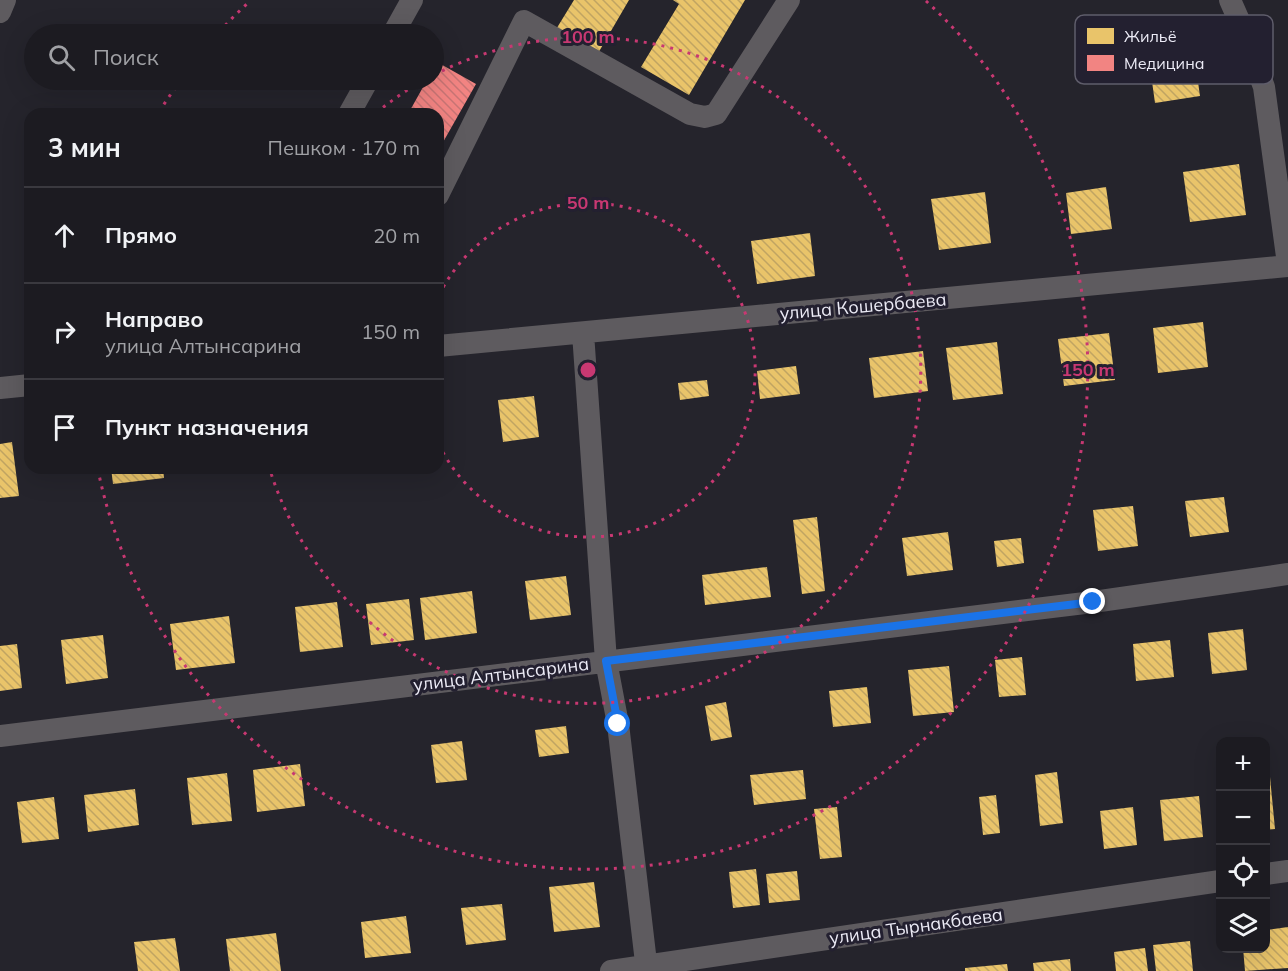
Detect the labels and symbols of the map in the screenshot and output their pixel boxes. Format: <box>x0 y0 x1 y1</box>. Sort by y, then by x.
legend <box>1075 15 1273 84</box>
text: 100 m <box>561 25 615 48</box>
text: Жильё <box>1124 26 1177 46</box>
text: Медицина <box>1124 53 1204 73</box>
text: 50 m <box>567 191 609 214</box>
street label: улица Кошербаева <box>779 287 947 325</box>
text: 150 m <box>1061 358 1115 381</box>
centre of rings <box>578 360 598 380</box>
route end <box>1079 588 1105 614</box>
street label: улица Алтынсарина <box>412 652 590 696</box>
route start <box>604 710 630 736</box>
street label: улица Тырнакбаева <box>828 902 1004 950</box>

